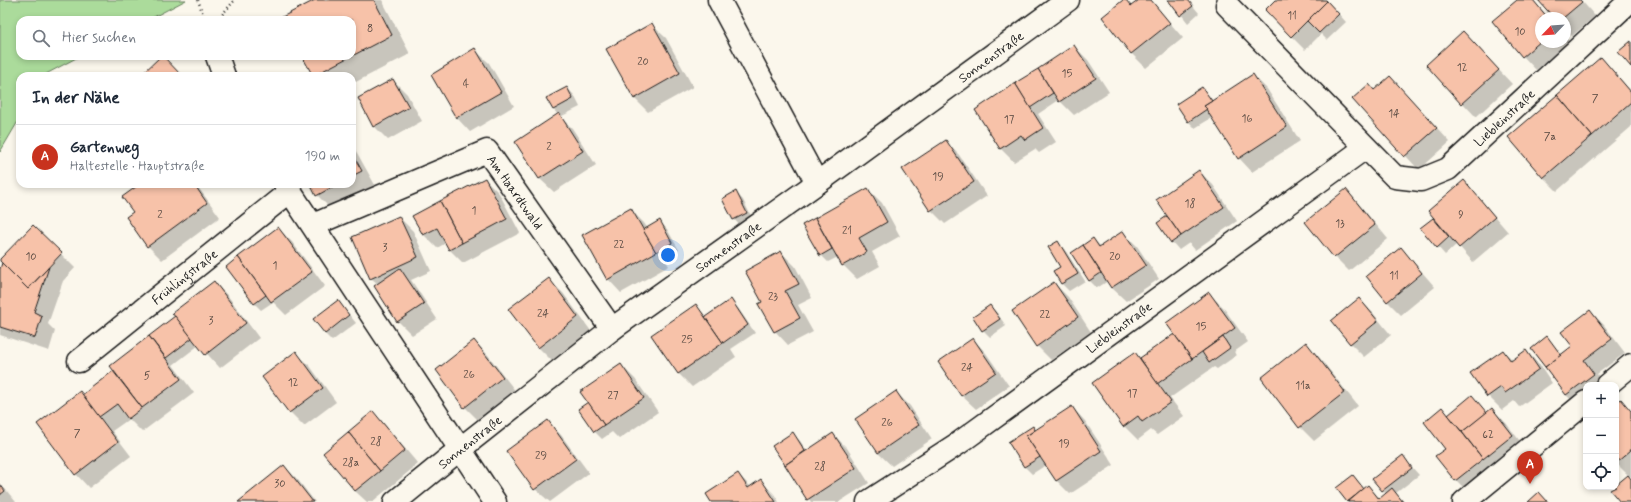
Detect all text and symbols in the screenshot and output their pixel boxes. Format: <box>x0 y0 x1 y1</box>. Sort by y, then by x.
house number: 11 <box>1287 9 1297 23</box>
north arrow <box>1535 12 1571 48</box>
search box <box>16 16 356 60</box>
house number: 8 <box>367 22 373 36</box>
house number: 10 <box>1514 25 1526 39</box>
icon: search <box>30 27 52 49</box>
text: Hier suchen <box>62 28 136 48</box>
street label: Sonnenstraße <box>955 28 1028 87</box>
house number: 20 <box>637 55 649 69</box>
house number: 12 <box>1457 61 1468 75</box>
house number: 15 <box>1062 67 1073 81</box>
house number: 4 <box>463 77 470 91</box>
street label: Liebleinstraße <box>1471 86 1539 151</box>
text: In der Nähe <box>32 87 120 109</box>
house number: 7 <box>1592 92 1599 106</box>
house number: 14 <box>1388 107 1400 121</box>
house number: 16 <box>1242 112 1253 126</box>
house number: 17 <box>1004 113 1015 127</box>
house number: 7a <box>1544 130 1557 144</box>
text: Gartenweg <box>70 138 139 158</box>
house number: 2 <box>546 140 552 154</box>
text: A <box>41 148 49 165</box>
text: 190 m <box>305 148 340 165</box>
street label: Am Haardtwald <box>482 152 546 233</box>
text: Haltestelle · Hauptstraße <box>70 158 205 175</box>
house number: 19 <box>932 170 944 184</box>
house number: 18 <box>1185 197 1195 211</box>
house number: 1 <box>472 204 477 218</box>
house number: 2 <box>157 208 163 222</box>
house number: 9 <box>1458 208 1464 222</box>
house number: 13 <box>1335 217 1345 231</box>
street label: Sonnenstraße <box>693 218 765 277</box>
house number: 21 <box>842 224 852 238</box>
house number: 22 <box>613 238 625 252</box>
house number: 3 <box>383 241 388 255</box>
your location <box>658 245 678 265</box>
street label: Frühlingstraße <box>149 246 222 309</box>
house number: 10 <box>25 250 37 264</box>
house number: 20 <box>1109 250 1121 264</box>
house number: 1 <box>273 259 278 273</box>
house number: 11 <box>1389 269 1399 283</box>
house number: 23 <box>768 290 778 304</box>
street label: Liebleinstraße <box>1083 298 1156 358</box>
house number: 24 <box>537 307 549 321</box>
house number: 22 <box>1039 308 1051 322</box>
house number: 3 <box>209 314 214 328</box>
house number: 15 <box>1196 320 1207 334</box>
house number: 25 <box>681 333 693 347</box>
house number: 24 <box>961 361 973 375</box>
house number: 26 <box>463 368 475 382</box>
house number: 5 <box>144 369 151 383</box>
house number: 12 <box>288 376 299 390</box>
house number: 11a <box>1295 379 1311 393</box>
map controls <box>1583 382 1619 490</box>
button: + <box>1583 382 1619 418</box>
house number: 17 <box>1127 387 1138 401</box>
house number: 27 <box>608 389 619 403</box>
street label: Sonnenstraße <box>435 412 506 473</box>
house number: 26 <box>881 416 893 430</box>
button: − <box>1583 418 1619 454</box>
house number: 7 <box>74 427 81 441</box>
house number: 62 <box>1482 428 1494 442</box>
house number: 28 <box>370 435 382 449</box>
house number: 19 <box>1058 437 1070 451</box>
house number: 29 <box>535 449 547 463</box>
pin: A <box>1517 451 1543 484</box>
button: locate <box>1583 454 1619 490</box>
house number: 28a <box>342 456 360 470</box>
house number: 28 <box>814 460 826 474</box>
house number: 30 <box>274 477 286 491</box>

